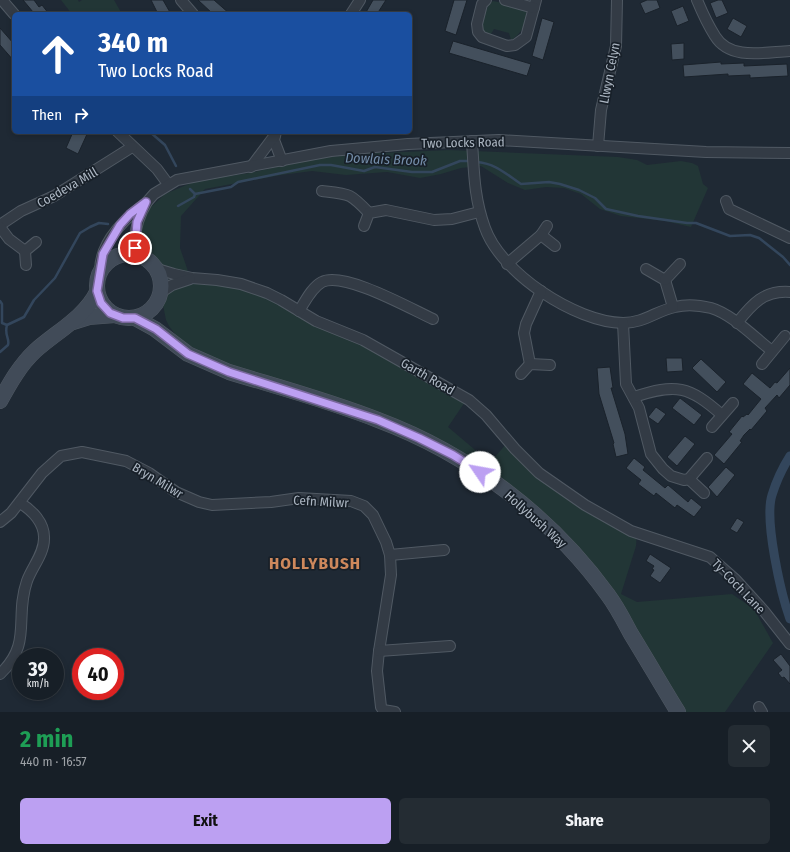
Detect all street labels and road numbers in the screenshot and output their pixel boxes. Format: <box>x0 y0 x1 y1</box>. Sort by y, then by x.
street label: Llwyn Celyn <box>596 41 623 105</box>
street label: Two Locks Road <box>421 134 505 151</box>
street label: Coedeva Mill <box>34 164 101 211</box>
street label: Garth Road <box>398 355 457 398</box>
street label: Bryn Milwr <box>130 459 186 502</box>
street label: Hollybush Way <box>502 488 570 551</box>
street label: Cefn Milwr <box>293 493 350 510</box>
street label: Ty-Coch Lane <box>709 556 768 617</box>

